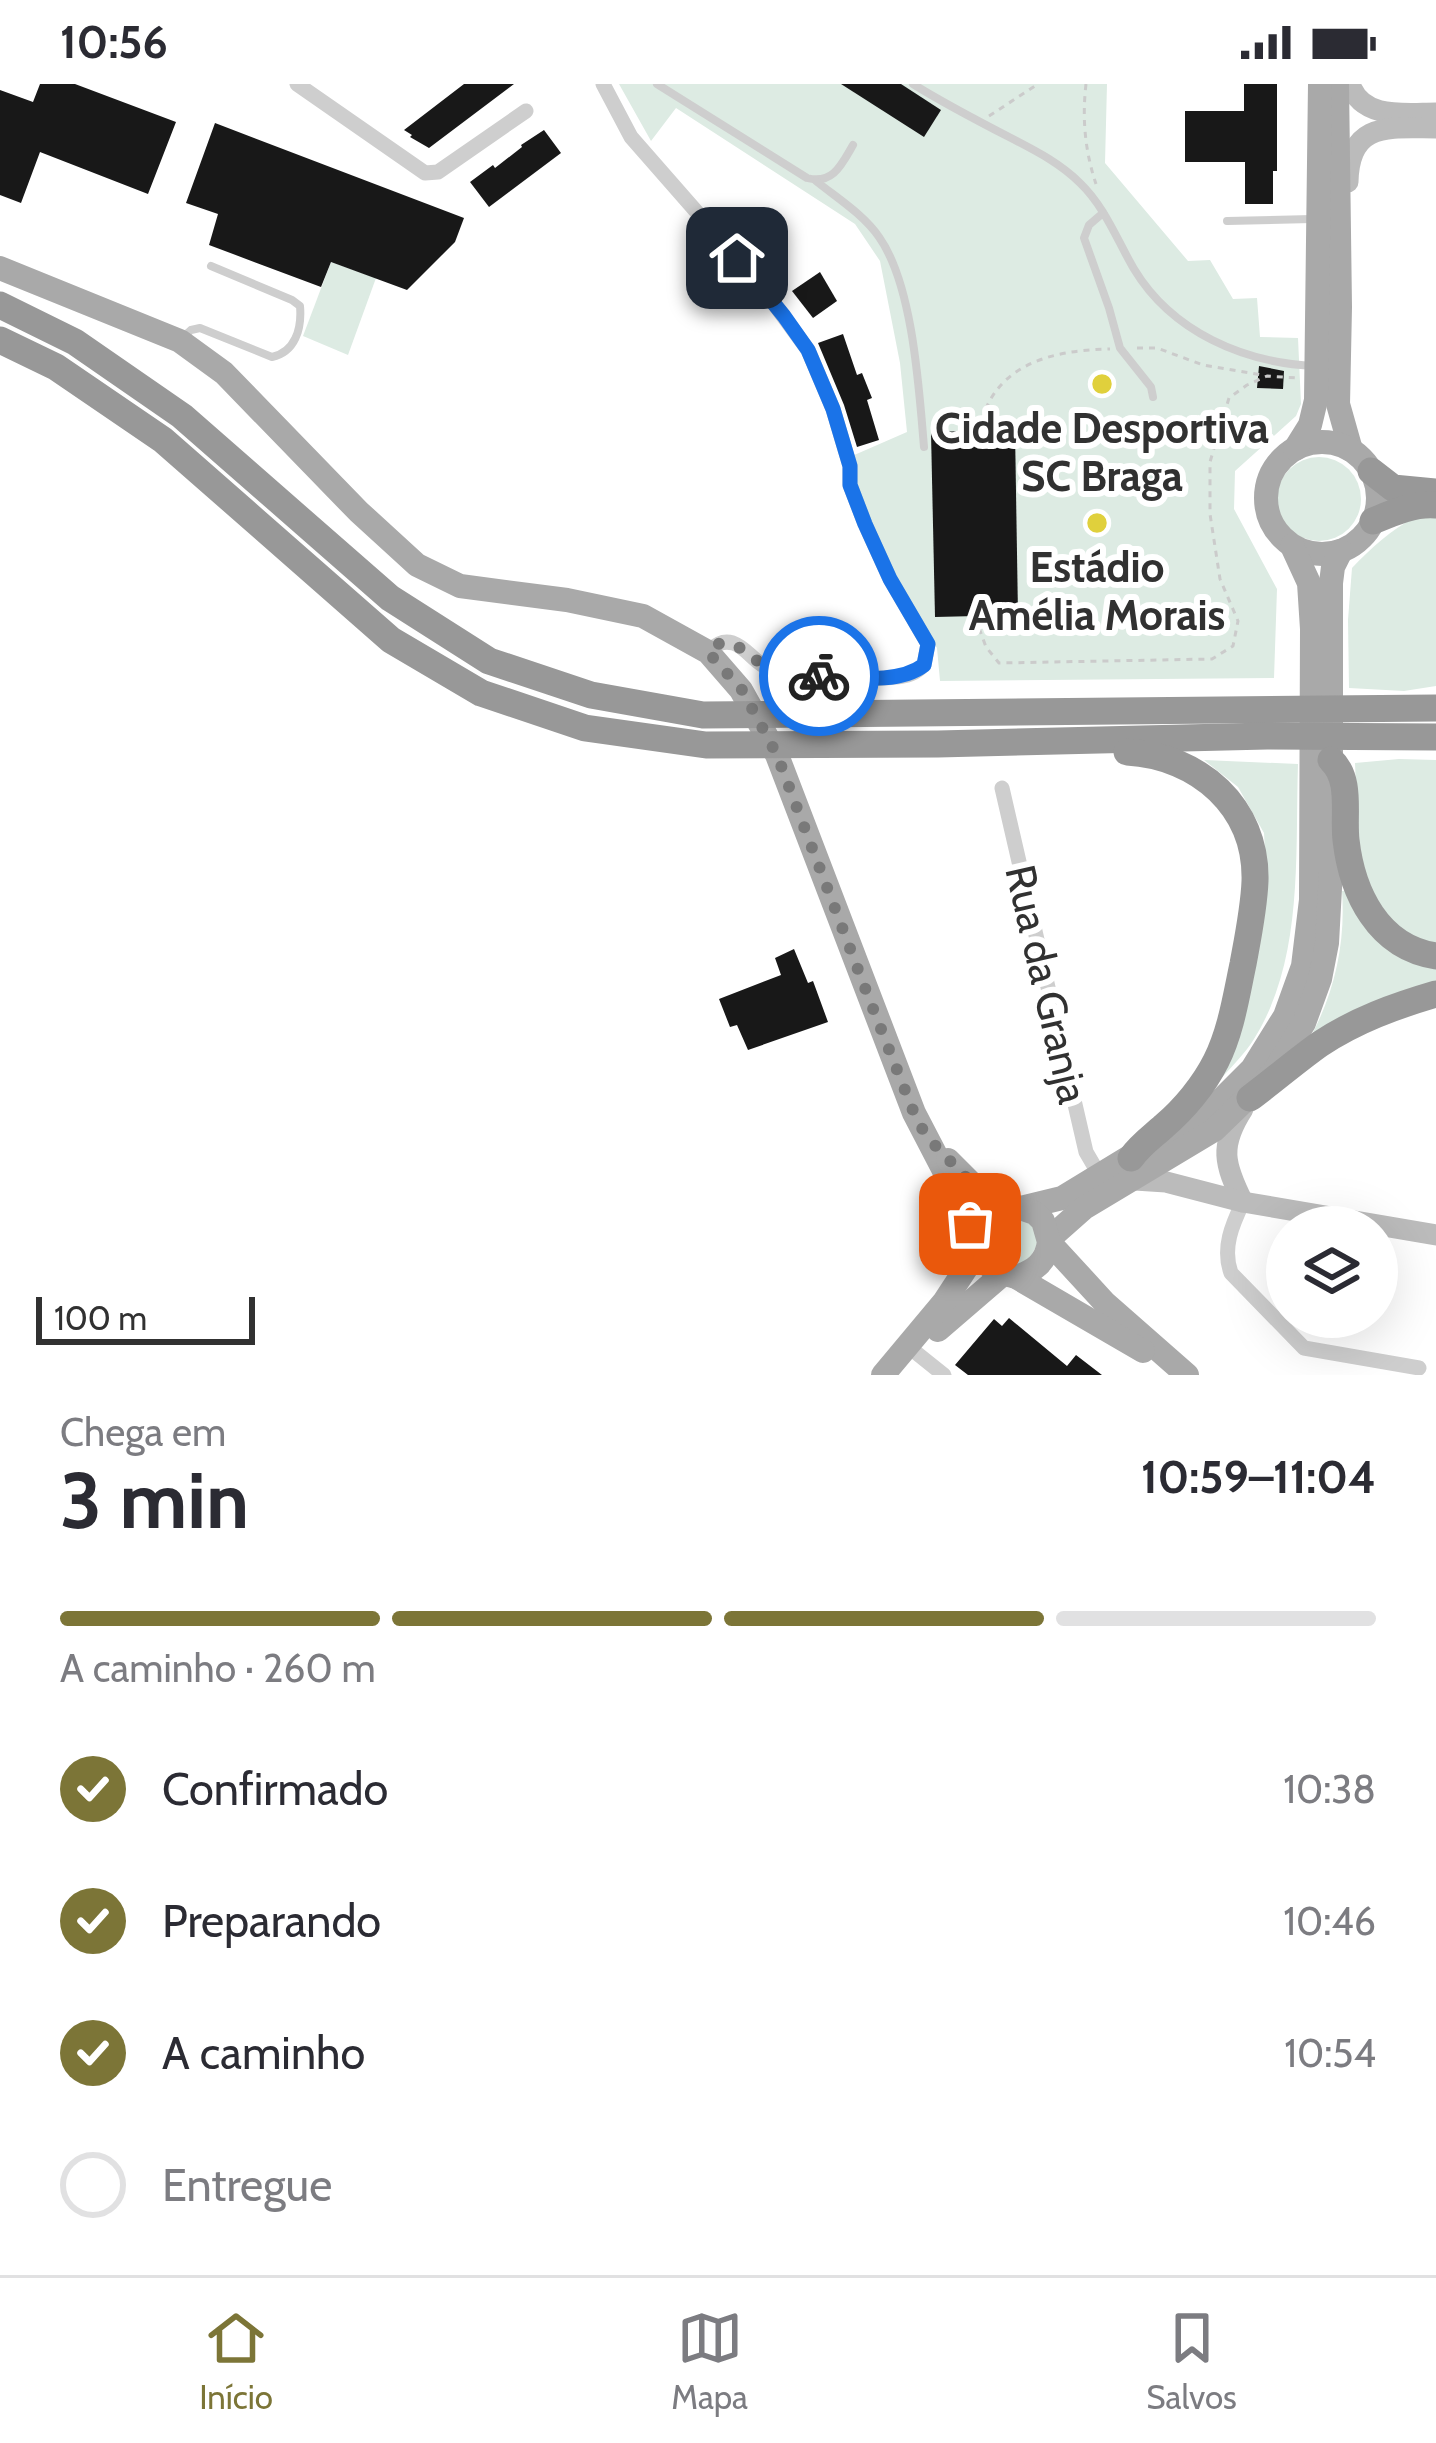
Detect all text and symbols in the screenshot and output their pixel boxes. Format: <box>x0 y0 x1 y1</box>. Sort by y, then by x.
text: 10:56 <box>60 15 168 69</box>
pin <box>686 207 788 309</box>
icon: home <box>704 225 770 291</box>
marker: Cidade Desportiva SC Braga <box>1089 371 1115 397</box>
place label: Cidade Desportiva SC Braga <box>935 402 1269 502</box>
marker: Estádio Amélia Morais <box>1084 510 1110 536</box>
place label: Estádio Amélia Morais <box>969 541 1225 641</box>
courier <box>759 616 879 736</box>
icon: bike <box>786 643 852 709</box>
street label: Rua da Granja <box>994 860 1100 1108</box>
pin <box>919 1173 1021 1275</box>
icon: bag <box>937 1191 1003 1257</box>
map controls <box>1266 1206 1398 1338</box>
button: layers <box>1266 1206 1398 1338</box>
scale bar <box>36 1291 255 1344</box>
text: 100 m <box>54 1298 147 1338</box>
text: Chega em <box>60 1408 226 1456</box>
text: 10:59–11:04 <box>1141 1450 1376 1504</box>
text: 3 min <box>60 1453 249 1548</box>
text: A caminho · 260 m <box>60 1644 376 1692</box>
icon: check <box>60 1756 126 1822</box>
text: Confirmado <box>162 1762 388 1816</box>
text: 10:38 <box>1283 1765 1376 1813</box>
icon: check <box>60 1888 126 1954</box>
text: Preparando <box>162 1894 381 1948</box>
text: 10:46 <box>1283 1897 1376 1945</box>
icon: check <box>60 2020 126 2086</box>
text: A caminho <box>162 2026 365 2080</box>
text: 10:54 <box>1284 2029 1376 2077</box>
text: Entregue <box>162 2158 332 2212</box>
tab: Início <box>199 2305 273 2417</box>
tab: Mapa <box>671 2305 748 2417</box>
tab: Salvos <box>1146 2305 1237 2417</box>

